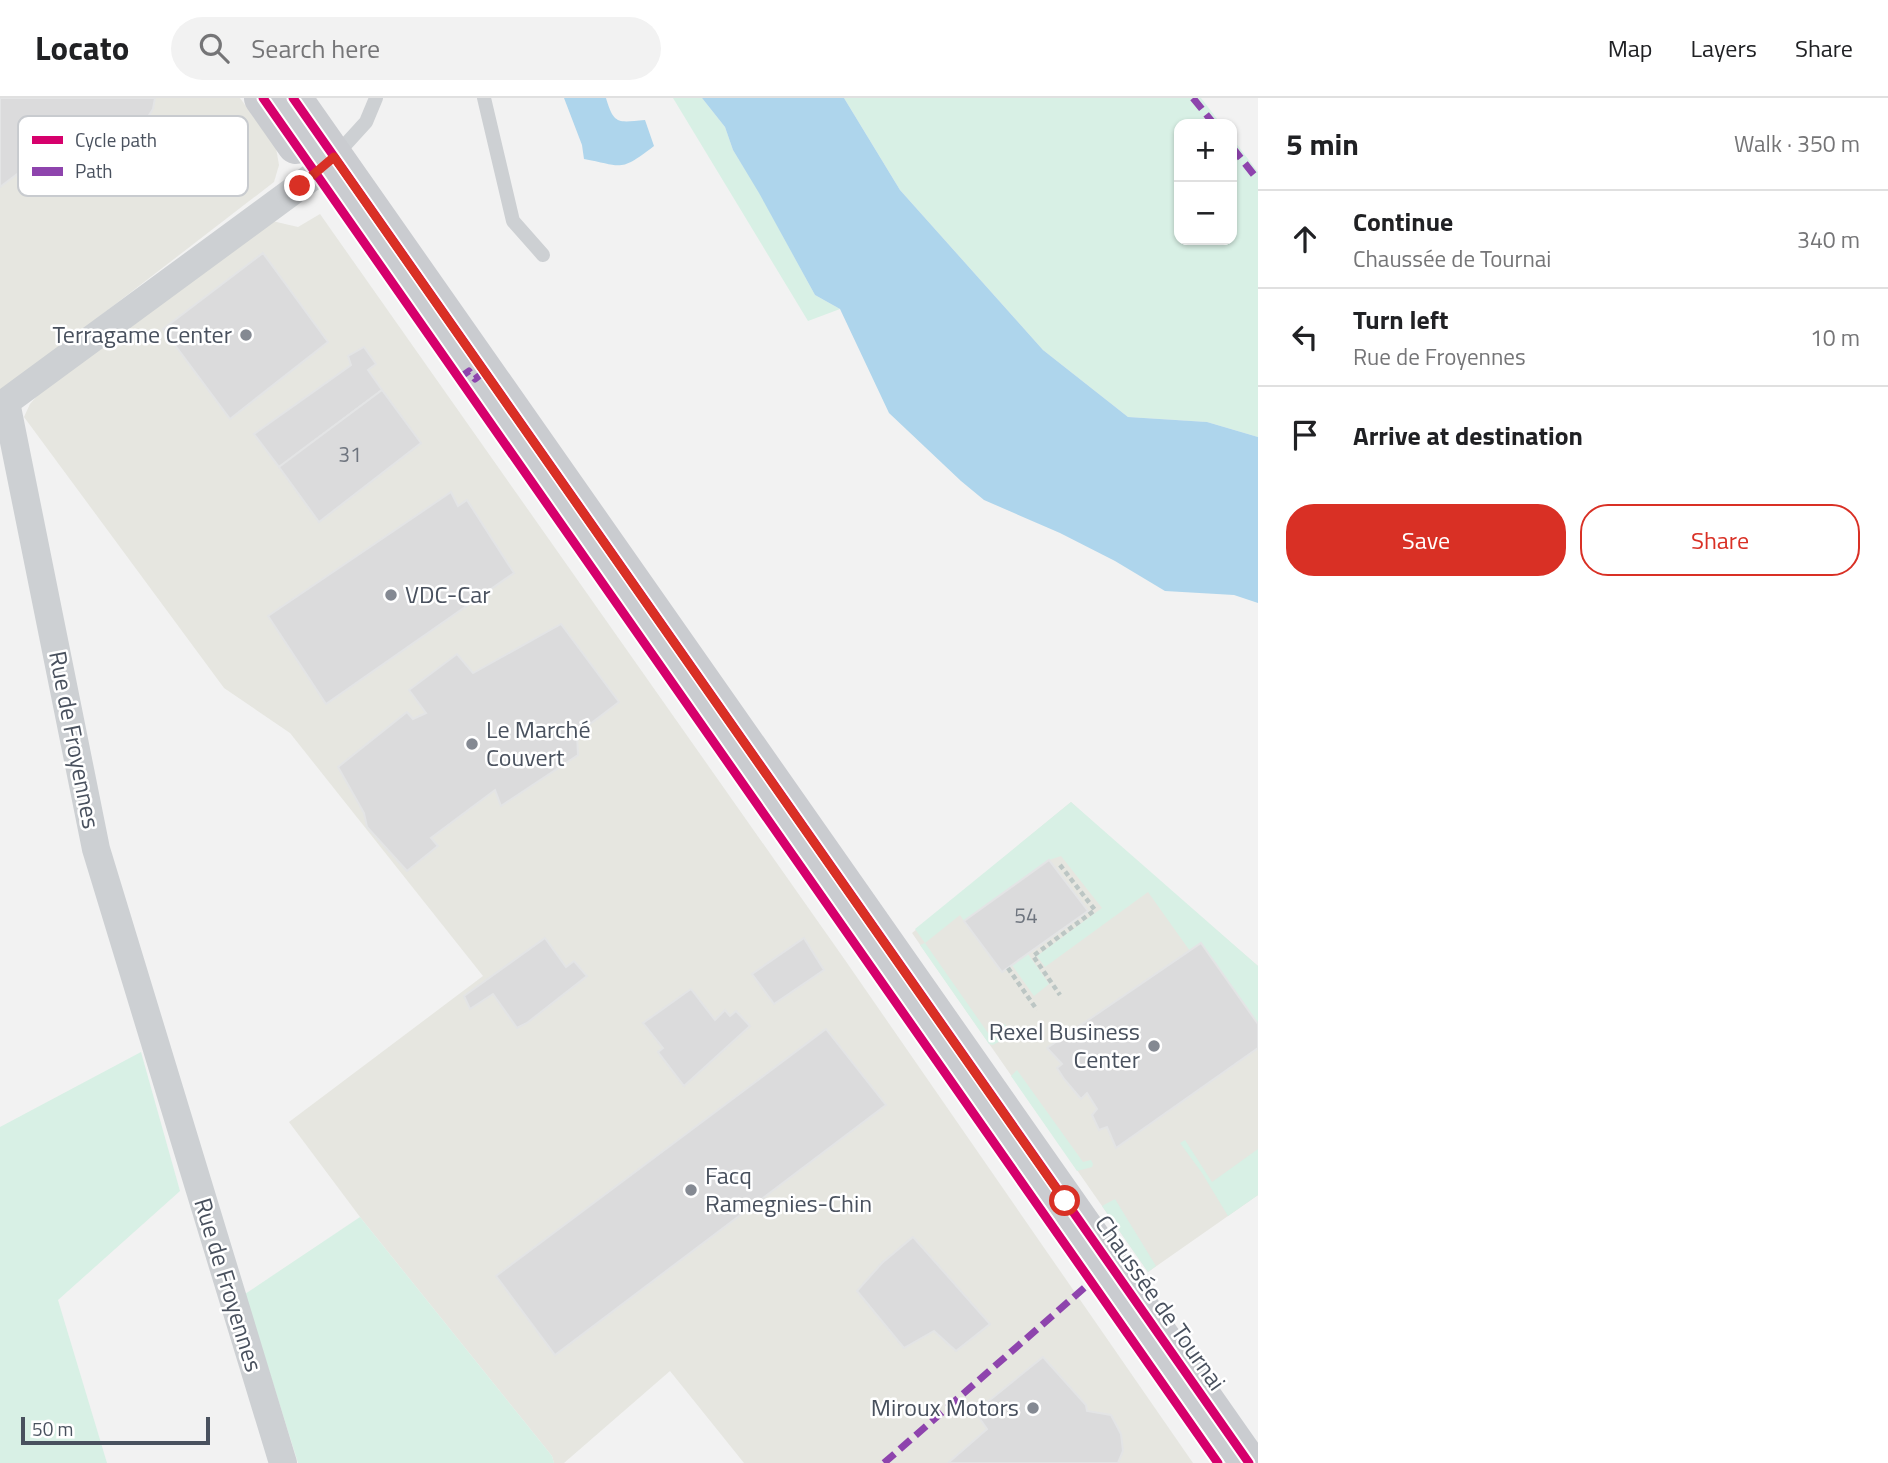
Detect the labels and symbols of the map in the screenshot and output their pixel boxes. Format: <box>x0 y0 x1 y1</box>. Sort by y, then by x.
legend <box>18 116 248 196</box>
text: Cycle path <box>75 125 157 154</box>
text: Path <box>75 156 113 185</box>
route end <box>284 170 315 201</box>
place label: Terragame Center <box>52 316 232 352</box>
marker: Terragame Center <box>238 327 254 343</box>
house number: 31 <box>338 438 362 470</box>
place label: VDC-Car <box>405 576 491 612</box>
marker: VDC-Car <box>383 587 399 603</box>
street label: Rue de Froyennes <box>40 648 110 832</box>
place label: Le Marché Couvert <box>486 711 591 775</box>
marker: Le Marché Couvert <box>464 736 480 752</box>
house number: 54 <box>1014 899 1038 931</box>
place label: Rexel Business Center <box>989 1013 1140 1077</box>
marker: Rexel Business Center <box>1146 1038 1162 1054</box>
place label: Facq Ramegnies-Chin <box>705 1157 872 1221</box>
marker: Facq Ramegnies-Chin <box>683 1182 699 1198</box>
route start <box>1049 1185 1080 1216</box>
street label: Rue de Froyennes <box>185 1193 273 1376</box>
street label: Chaussée de Tournai <box>1087 1207 1235 1398</box>
place label: Miroux Motors <box>871 1389 1019 1425</box>
marker: Miroux Motors <box>1025 1400 1041 1416</box>
scale bar <box>21 1414 210 1446</box>

